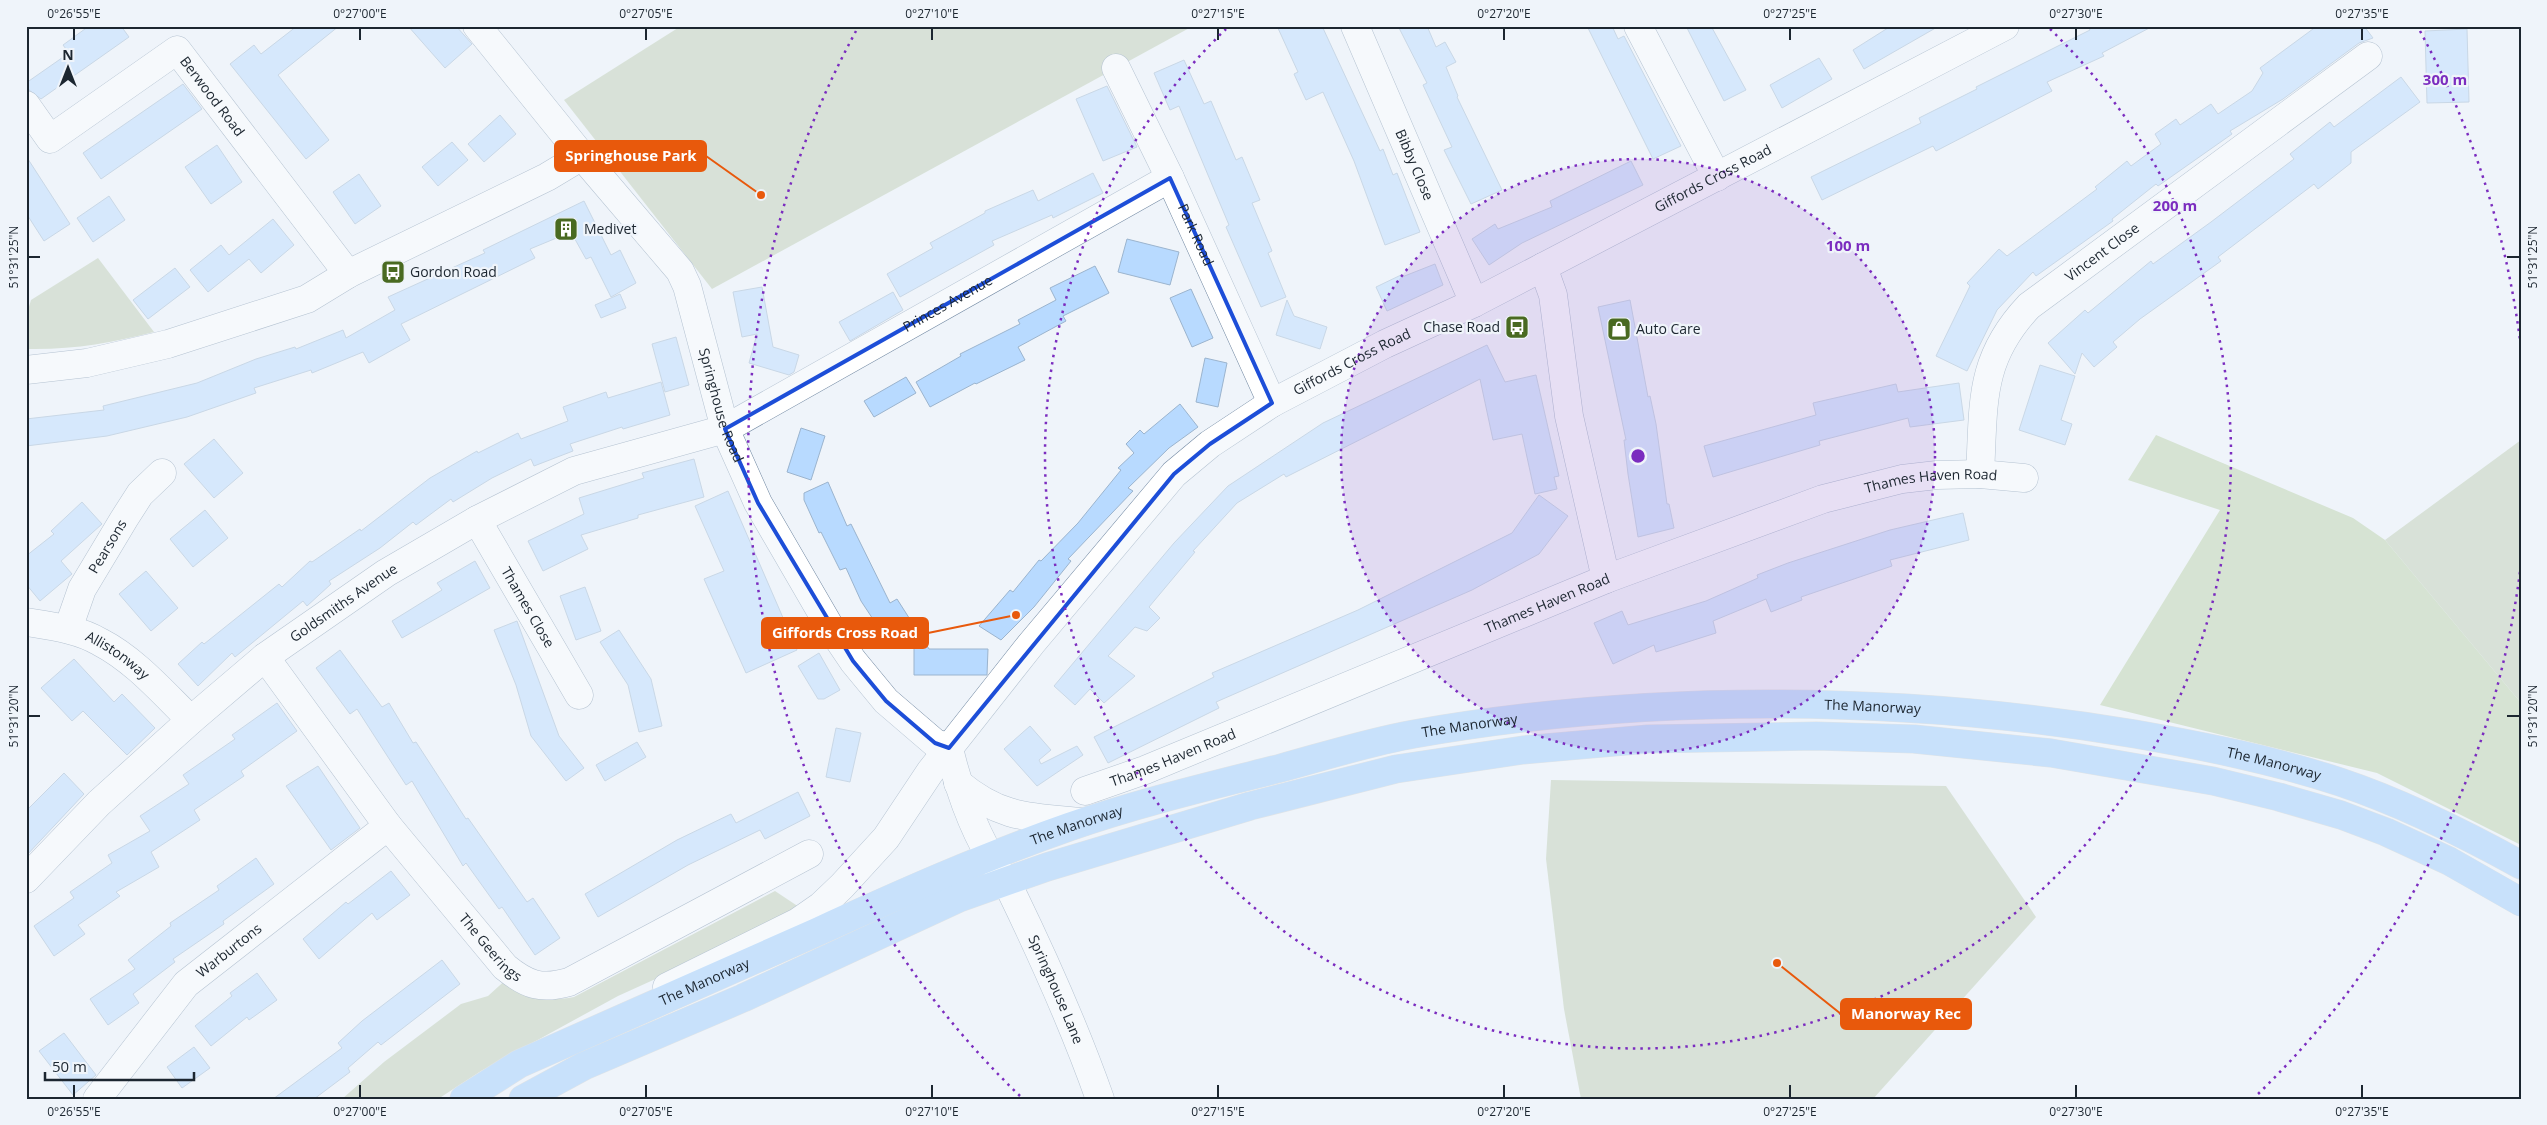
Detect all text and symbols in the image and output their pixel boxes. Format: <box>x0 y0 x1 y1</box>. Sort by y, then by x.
text: 0°26'55"E <box>47 5 101 22</box>
text: 0°27'00"E <box>333 5 387 22</box>
text: 0°27'05"E <box>619 5 673 22</box>
text: 0°27'10"E <box>905 5 959 22</box>
text: 0°27'15"E <box>1191 5 1245 22</box>
text: 0°27'20"E <box>1477 5 1531 22</box>
text: 0°27'25"E <box>1763 5 1817 22</box>
text: 0°27'30"E <box>2049 5 2103 22</box>
text: 0°27'35"E <box>2335 5 2389 22</box>
north arrow <box>42 42 92 92</box>
text: N <box>62 45 74 64</box>
street label: Berwood Road <box>176 52 249 140</box>
text: 300 m <box>2423 69 2467 89</box>
street label: Bibby Close <box>1391 126 1439 203</box>
street label: Giffords Cross Road <box>1651 140 1775 216</box>
callout: Springhouse Park <box>555 141 706 171</box>
text: Springhouse Park <box>565 145 697 165</box>
text: 200 m <box>2153 195 2197 215</box>
street label: Park Road <box>1174 201 1219 269</box>
building icon: Medivet <box>553 216 579 242</box>
street label: Vincent Close <box>2061 218 2143 285</box>
place label: Medivet <box>584 219 636 238</box>
text: 51°31'25"N <box>5 226 22 288</box>
text: 51°31'25"N <box>2524 226 2541 288</box>
text: 100 m <box>1826 235 1870 255</box>
bus stop icon: Gordon Road <box>380 259 406 285</box>
place label: Gordon Road <box>410 262 497 281</box>
street label: Princes Avenue <box>899 270 996 336</box>
bus stop icon: Chase Road <box>1504 314 1530 340</box>
shop icon: Auto Care <box>1606 316 1632 342</box>
place label: Chase Road <box>1423 317 1500 336</box>
place label: Auto Care <box>1636 319 1701 338</box>
street label: Giffords Cross Road <box>1290 324 1414 399</box>
street label: Springhouse Road <box>695 346 749 465</box>
centre of rings <box>1629 447 1647 465</box>
street label: Thames Haven Road <box>1862 464 1998 497</box>
street label: Pearsons <box>83 515 131 577</box>
street label: Goldsmiths Avenue <box>286 558 401 646</box>
street label: Thames Close <box>497 563 559 651</box>
street label: Thames Haven Road <box>1482 568 1613 637</box>
callout: Giffords Cross Road <box>762 618 928 648</box>
text: Giffords Cross Road <box>772 622 918 642</box>
street label: Allistonway <box>83 626 155 684</box>
text: 51°31'20"N <box>5 685 22 747</box>
text: 51°31'20"N <box>2524 685 2541 747</box>
street label: The Manorway <box>1824 695 1922 718</box>
street label: The Manorway <box>1420 709 1520 741</box>
street label: Thames Haven Road <box>1107 723 1238 791</box>
street label: The Manorway <box>2225 742 2324 785</box>
street label: The Manorway <box>1027 800 1126 849</box>
street label: The Geerings <box>455 909 526 986</box>
street label: Warburtons <box>192 918 266 982</box>
street label: Springhouse Lane <box>1024 932 1088 1047</box>
street label: The Manorway <box>656 953 753 1010</box>
callout: Manorway Rec <box>1841 999 1971 1029</box>
text: Manorway Rec <box>1851 1003 1961 1023</box>
scale bar <box>45 1050 194 1082</box>
text: 50 m <box>52 1056 87 1076</box>
text: 0°26'55"E <box>47 1103 101 1120</box>
text: 0°27'00"E <box>333 1103 387 1120</box>
text: 0°27'05"E <box>619 1103 673 1120</box>
text: 0°27'10"E <box>905 1103 959 1120</box>
text: 0°27'15"E <box>1191 1103 1245 1120</box>
text: 0°27'20"E <box>1477 1103 1531 1120</box>
text: 0°27'25"E <box>1763 1103 1817 1120</box>
text: 0°27'30"E <box>2049 1103 2103 1120</box>
text: 0°27'35"E <box>2335 1103 2389 1120</box>

